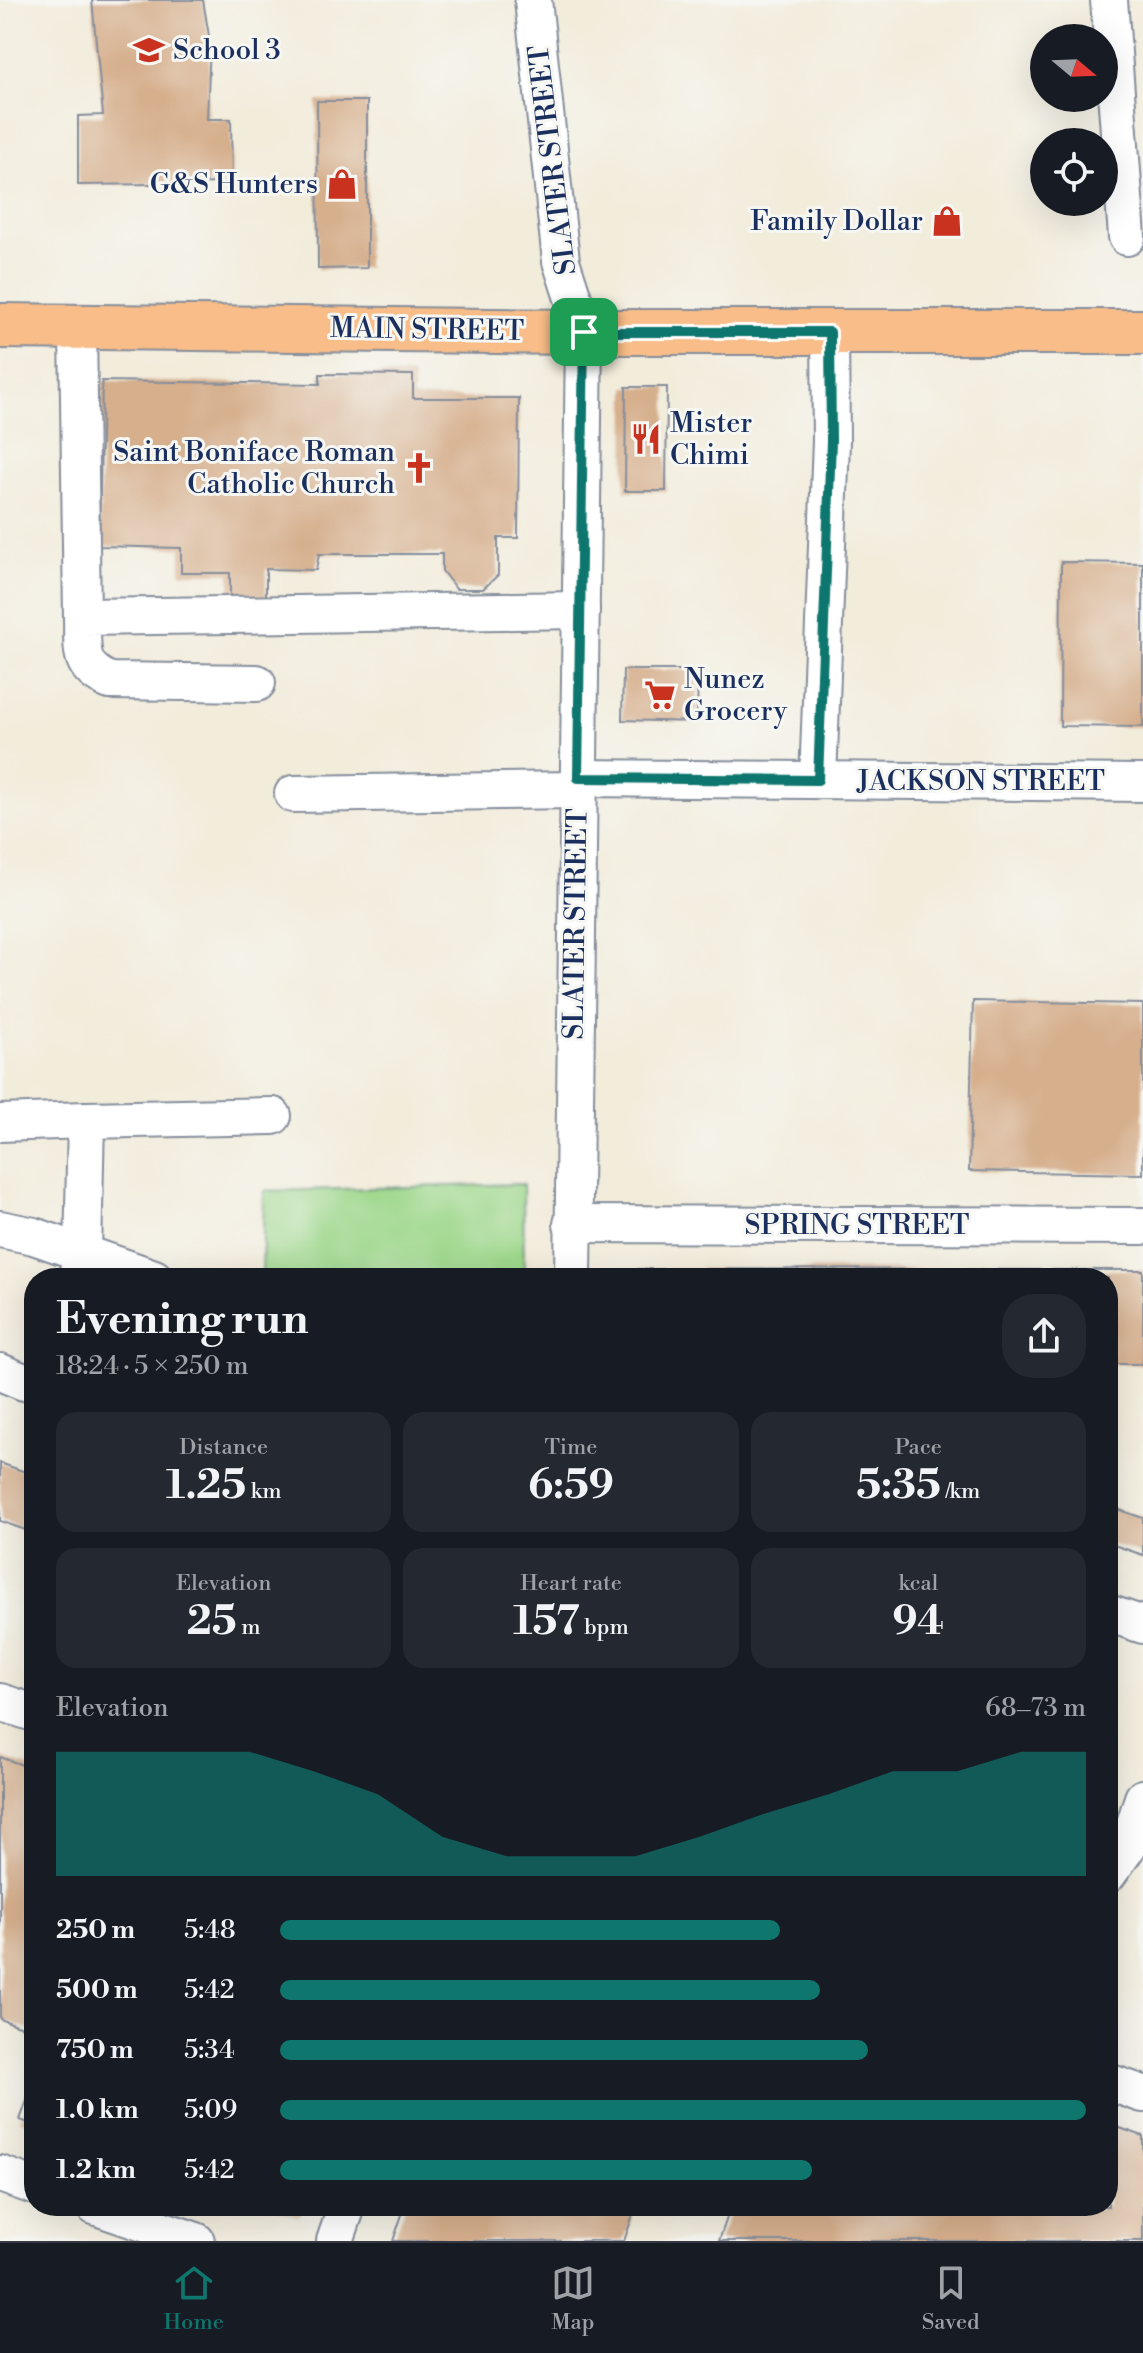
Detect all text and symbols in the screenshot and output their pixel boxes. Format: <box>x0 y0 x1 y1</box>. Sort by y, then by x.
north arrow <box>1030 24 1118 112</box>
map controls <box>1030 24 1118 216</box>
school or university icon: School 3 <box>132 33 166 67</box>
place label: School 3 <box>173 33 281 68</box>
street label: SLATER STREET <box>522 43 584 277</box>
button: locate <box>1030 128 1118 216</box>
place label: G&S Hunters <box>150 167 318 202</box>
shop icon: G&S Hunters <box>325 167 359 201</box>
place label: Family Dollar <box>750 204 923 239</box>
shop icon: Family Dollar <box>930 204 964 238</box>
pin <box>550 298 618 366</box>
icon: arrive <box>562 310 606 354</box>
street label: MAIN STREET <box>330 311 524 349</box>
place label: Mister Chimi <box>670 406 752 473</box>
restaurant icon: Mister Chimi <box>629 422 663 456</box>
place label: Saint Boniface Roman Catholic Church <box>113 435 395 502</box>
church icon: Saint Boniface Roman Catholic Church <box>402 451 436 485</box>
place label: Nunez Grocery <box>684 662 788 729</box>
supermarket icon: Nunez Grocery <box>643 678 677 712</box>
street label: JACKSON STREET <box>856 764 1105 799</box>
street label: SLATER STREET <box>556 808 596 1040</box>
street label: SPRING STREET <box>745 1208 969 1243</box>
text: Evening run <box>56 1292 309 1347</box>
button: share <box>1002 1294 1086 1378</box>
text: 18:24 · 5 × 250 m <box>56 1350 249 1382</box>
text: Distance <box>179 1434 268 1461</box>
text: Time <box>545 1434 597 1461</box>
text: Pace <box>895 1434 942 1461</box>
text: 1.25 <box>166 1461 246 1511</box>
text: 6:59 <box>528 1461 614 1511</box>
text: 5:35 <box>856 1461 941 1511</box>
text: km <box>246 1478 281 1505</box>
text: /km <box>941 1478 980 1505</box>
text: Elevation <box>176 1570 271 1597</box>
text: Heart rate <box>520 1570 622 1597</box>
text: kcal <box>898 1570 938 1597</box>
text: 25 <box>187 1597 237 1647</box>
text: 157 <box>513 1597 580 1647</box>
text: 94 <box>893 1597 944 1647</box>
text: m <box>237 1614 260 1641</box>
text: bpm <box>580 1614 629 1641</box>
text: Elevation <box>56 1692 169 1724</box>
text: 68–73 m <box>985 1692 1086 1724</box>
text: 250 m <box>56 1914 135 1946</box>
text: 5:48 <box>184 1914 236 1946</box>
text: 500 m <box>56 1974 138 2006</box>
text: 5:42 <box>184 1974 235 2006</box>
text: 750 m <box>56 2034 134 2066</box>
text: 5:34 <box>184 2034 234 2066</box>
text: 1.0 km <box>56 2094 139 2126</box>
text: 5:09 <box>184 2094 237 2126</box>
text: 1.2 km <box>56 2154 136 2186</box>
text: 5:42 <box>184 2154 235 2186</box>
tab: Home <box>163 2261 224 2336</box>
tab: Map <box>551 2261 595 2336</box>
tab: Saved <box>922 2261 980 2336</box>

